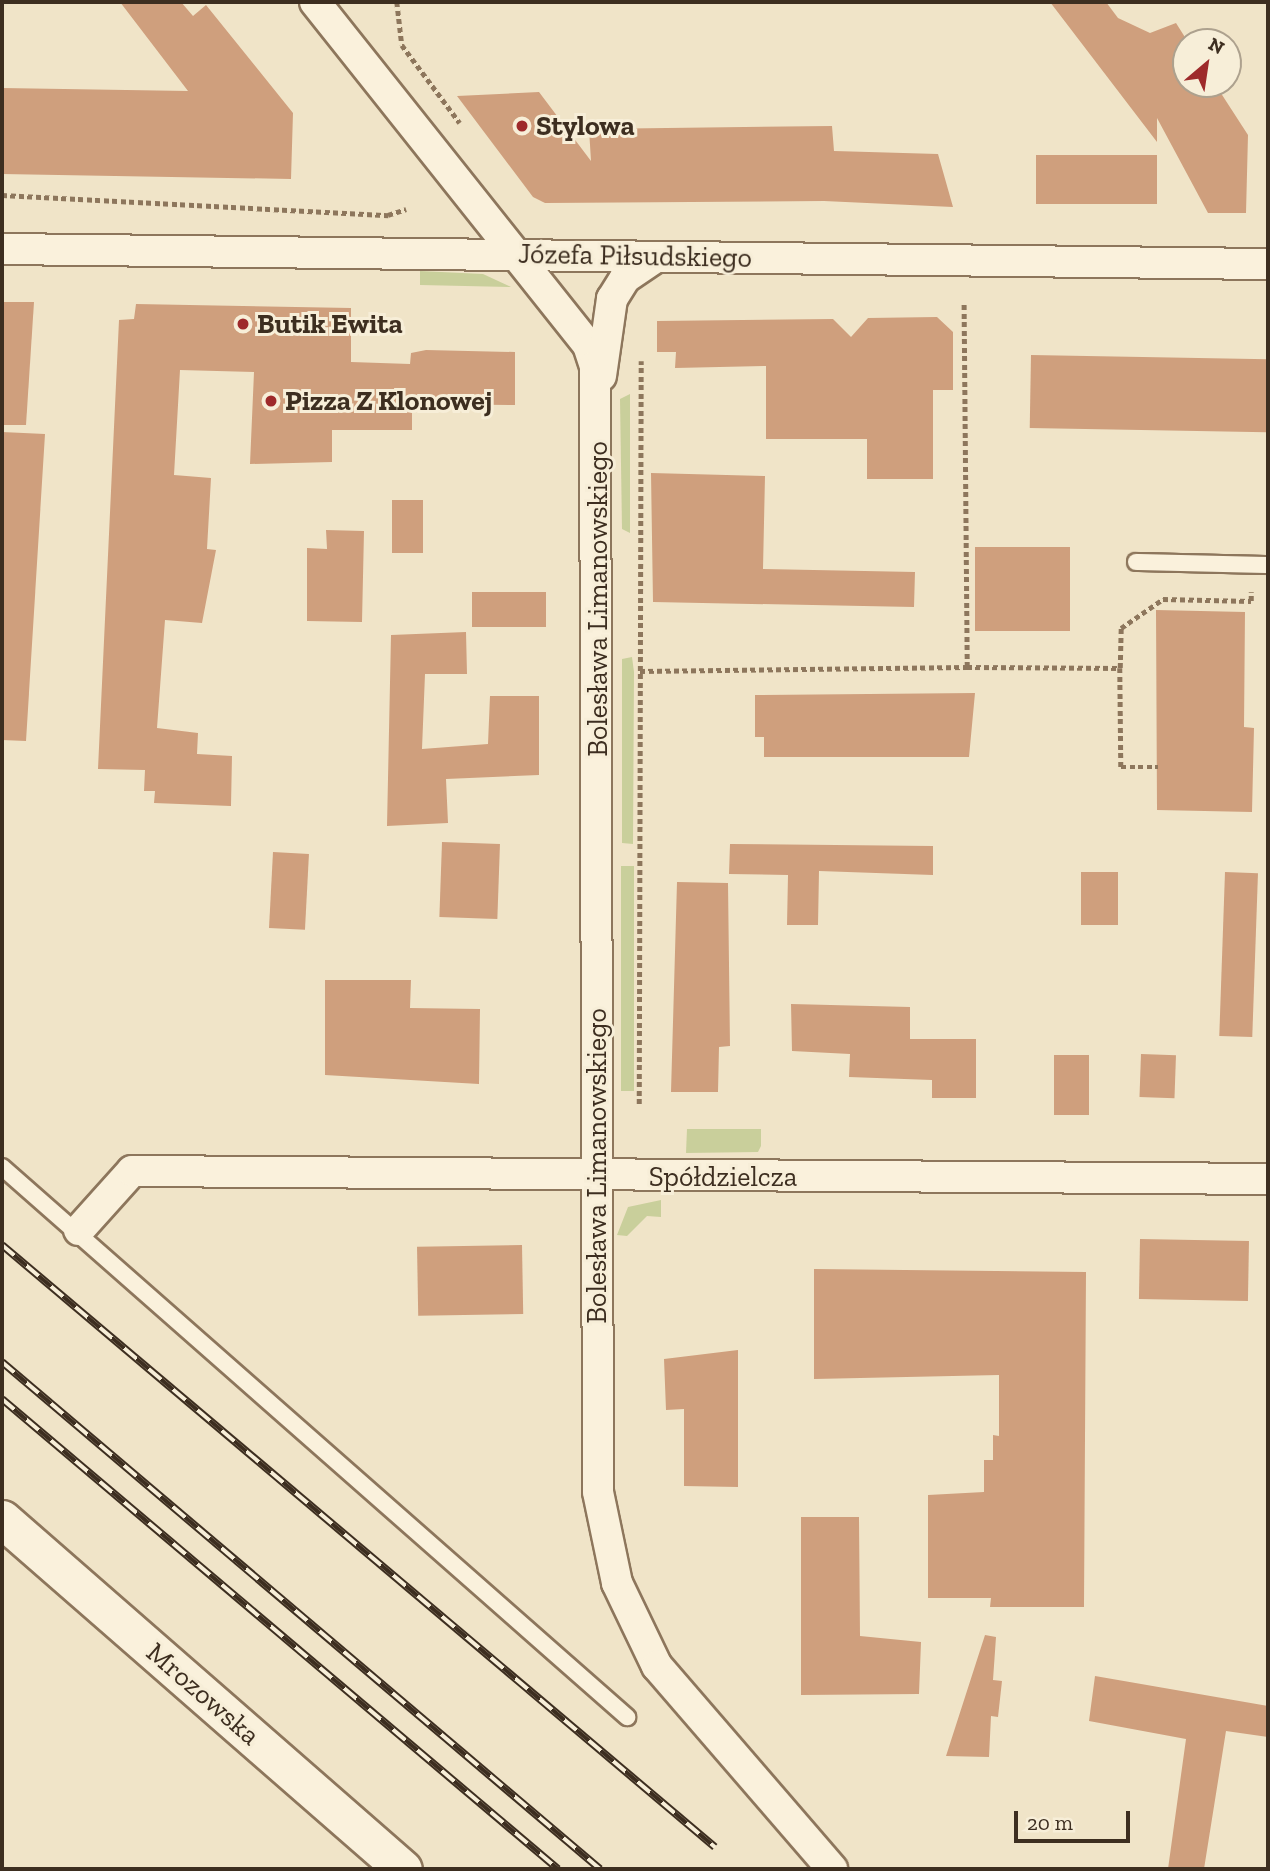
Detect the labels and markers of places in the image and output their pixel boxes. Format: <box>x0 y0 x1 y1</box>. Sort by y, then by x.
place label: Stylowa <box>536 109 635 143</box>
marker: Stylowa <box>514 118 530 134</box>
place label: Butik Ewita <box>257 307 403 341</box>
marker: Butik Ewita <box>235 316 251 332</box>
place label: Pizza Z Klonowej <box>285 384 492 418</box>
marker: Pizza Z Klonowej <box>263 393 279 409</box>

